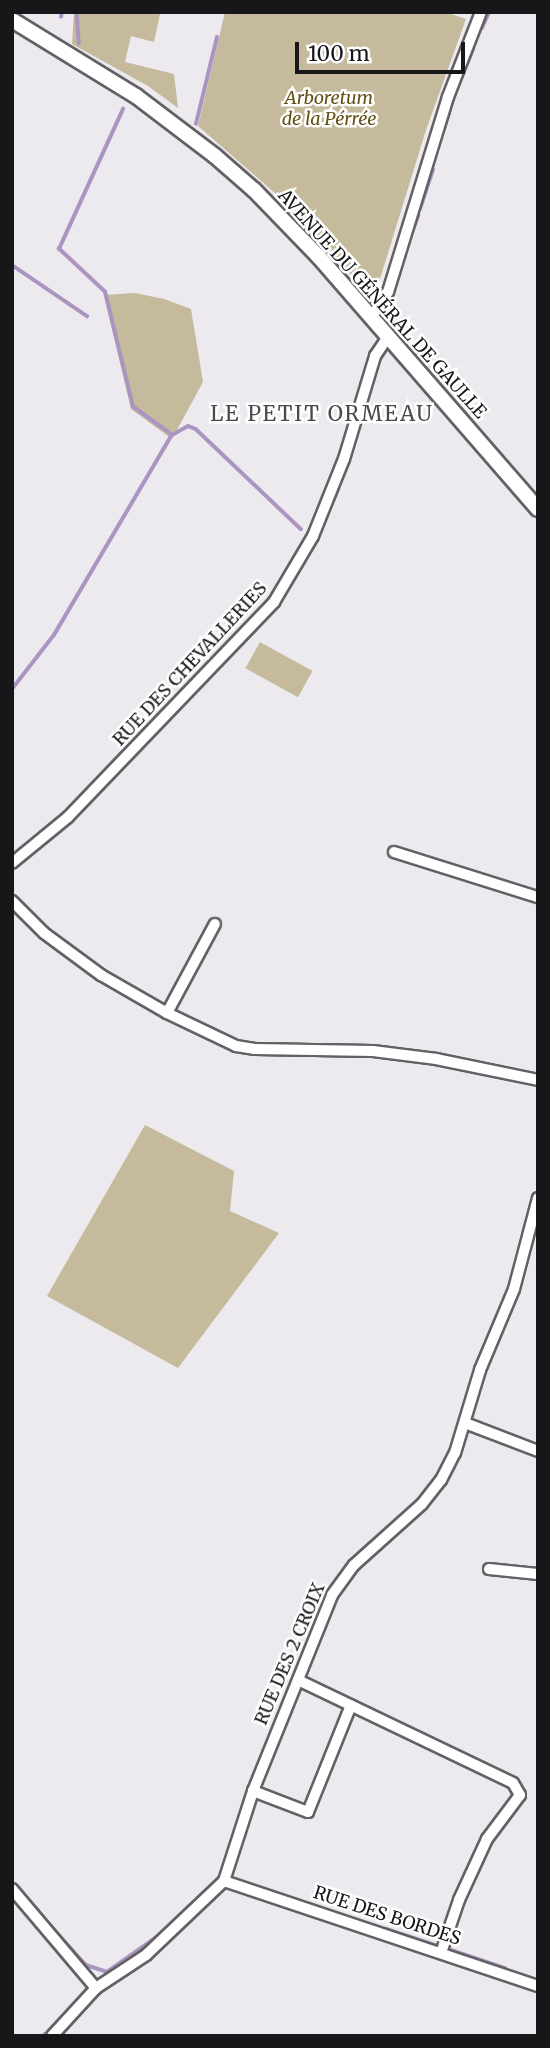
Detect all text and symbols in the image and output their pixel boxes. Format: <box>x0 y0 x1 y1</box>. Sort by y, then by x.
scale bar <box>298 28 468 72</box>
text: 100 m <box>308 40 370 67</box>
park label: Arboretum de la Pérrée <box>282 88 376 130</box>
street label: AVENUE DU GÉNÉRAL DE GAULLE <box>273 185 491 423</box>
district label: LE PETIT ORMEAU <box>212 401 432 427</box>
street label: RUE DES CHEVALLERIES <box>108 578 272 750</box>
street label: RUE DES 2 CROIX <box>250 1580 330 1728</box>
street label: RUE DES BORDES <box>311 1882 463 1950</box>

